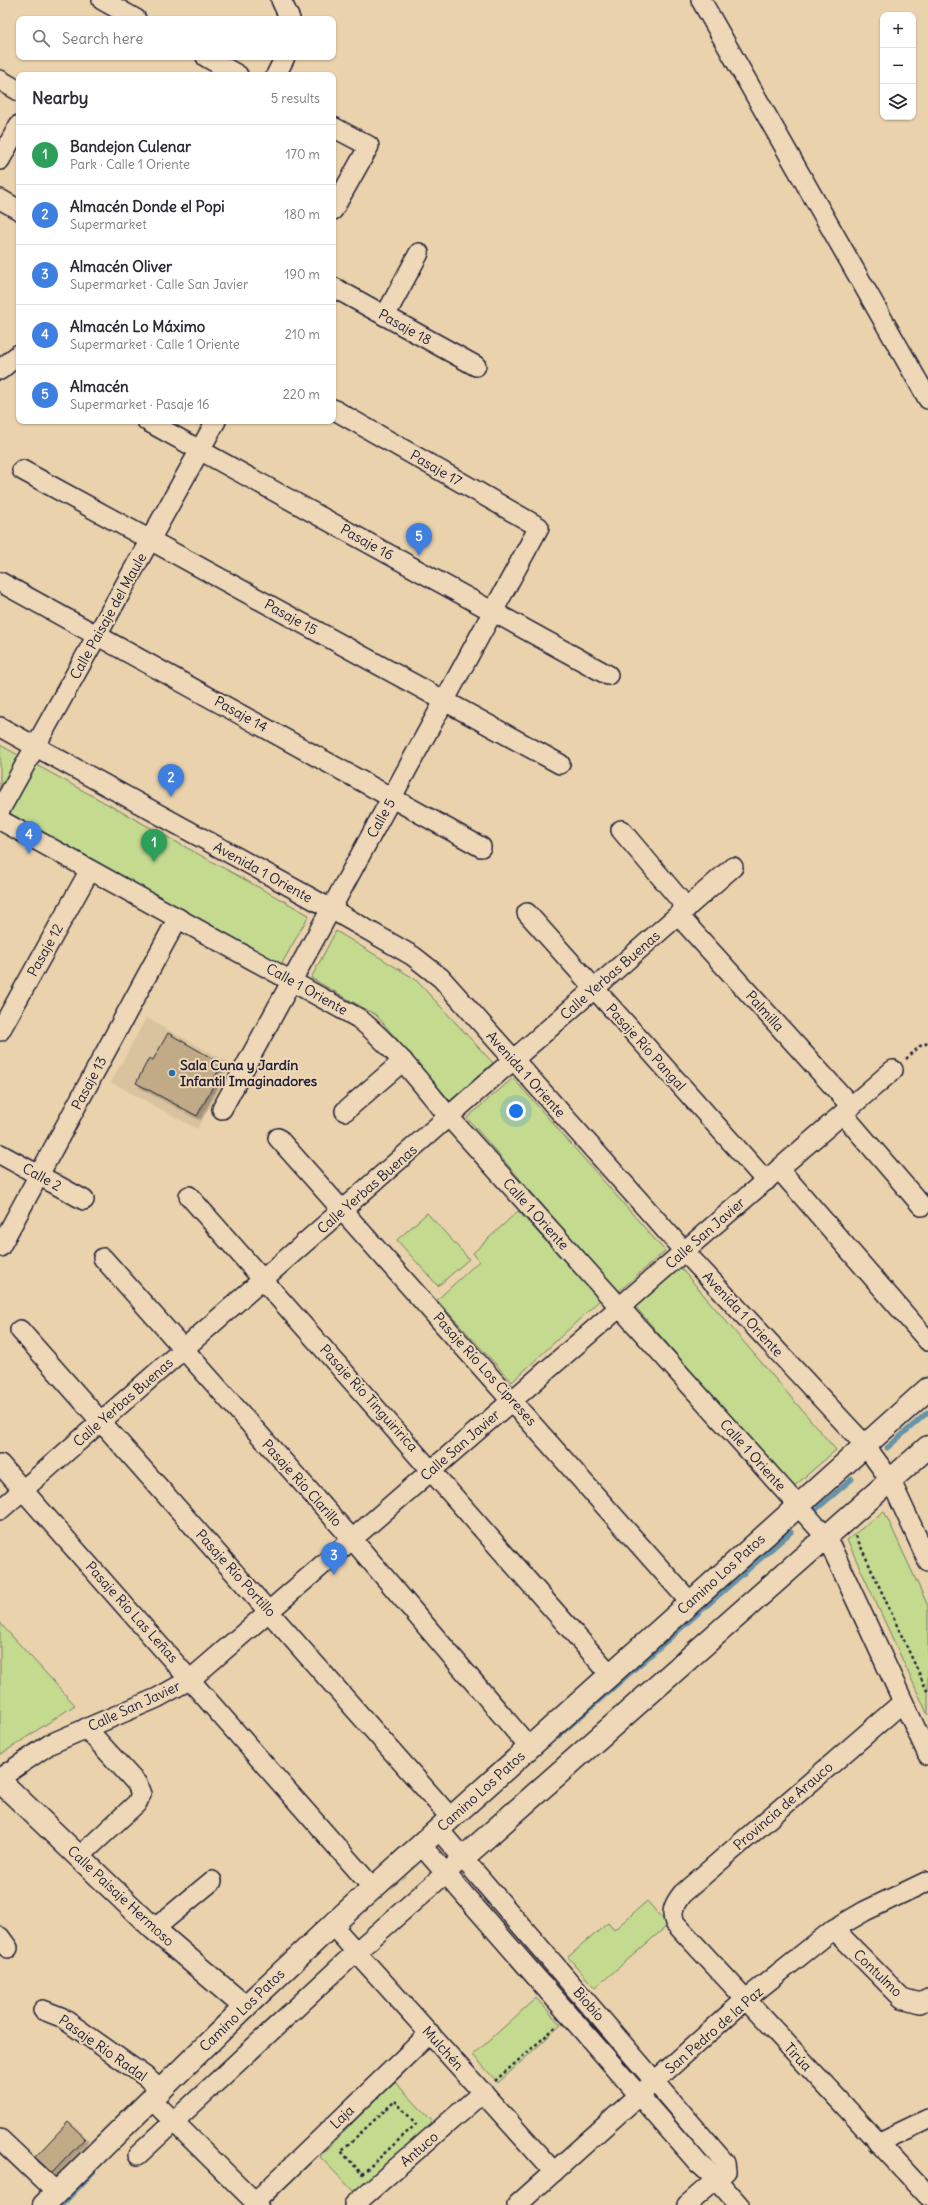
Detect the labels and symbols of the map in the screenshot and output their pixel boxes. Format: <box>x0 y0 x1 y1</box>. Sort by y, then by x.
street label: Pasaje 18 <box>375 305 435 349</box>
street label: Pasaje 17 <box>407 446 465 490</box>
street label: Pasaje 16 <box>337 520 397 564</box>
pin: 5 <box>406 523 432 556</box>
street label: Calle Paisaje del Maule <box>66 550 150 682</box>
street label: Pasaje 15 <box>261 595 321 639</box>
street label: Pasaje 14 <box>211 692 271 736</box>
pin: 2 <box>158 764 184 797</box>
street label: Calle 5 <box>363 795 399 841</box>
pin: 4 <box>16 821 42 854</box>
pin: 1 <box>141 829 167 862</box>
street label: Avenida 1 Oriente <box>210 837 316 907</box>
street label: Pasaje 12 <box>23 920 67 980</box>
street label: Calle Yerbas Buenas <box>556 927 664 1023</box>
street label: Calle 1 Oriente <box>263 959 351 1019</box>
street label: Palmilla <box>742 987 788 1035</box>
street label: Pasaje Río Pangal <box>602 1000 690 1094</box>
street label: Avenida 1 Oriente <box>482 1027 570 1121</box>
street label: Pasaje 13 <box>67 1053 111 1113</box>
place label: Sala Cuna y Jardín Infantil Imaginadores <box>180 1056 318 1090</box>
marker: Sala Cuna y Jardín Infantil Imaginadores <box>167 1068 177 1078</box>
your location <box>506 1101 526 1121</box>
street label: Calle Yerbas Buenas <box>313 1141 421 1237</box>
street label: Calle 2 <box>19 1159 65 1195</box>
street label: Calle 1 Oriente <box>499 1174 573 1254</box>
street label: Calle San Javier <box>661 1193 749 1273</box>
street label: Avenida 1 Oriente <box>699 1268 787 1360</box>
street label: Pasaje Río Los Cipreses <box>429 1309 541 1429</box>
street label: Pasaje Río Tinguiririca <box>316 1341 422 1455</box>
street label: Calle Yerbas Buenas <box>69 1354 177 1450</box>
street label: Calle San Javier <box>416 1405 504 1485</box>
street label: Calle 1 Oriente <box>716 1415 790 1495</box>
street label: Pasaje Río Clarillo <box>258 1436 346 1530</box>
street label: Pasaje Río Portillo <box>192 1526 280 1621</box>
street label: Camino Los Patos <box>673 1530 769 1618</box>
pin: 3 <box>321 1542 347 1575</box>
street label: Pasaje Río Las Leñas <box>82 1558 182 1666</box>
street label: Calle San Javier <box>85 1677 183 1735</box>
street label: Camino Los Patos <box>433 1747 529 1835</box>
street label: Provincia de Arauco <box>730 1758 837 1854</box>
street label: Calle Paisaje Hermoso <box>64 1842 178 1950</box>
street label: Contulmo <box>850 1945 906 2001</box>
street label: Camino Los Patos <box>196 1965 288 2055</box>
street label: San Pedro de la Paz <box>661 1982 767 2077</box>
street label: Biobío <box>569 1983 609 2025</box>
street label: Pasaje Río Radal <box>55 2011 151 2085</box>
street label: Mulchén <box>418 2022 468 2074</box>
street label: Tirúa <box>780 2039 816 2075</box>
street label: Laja <box>326 2101 358 2133</box>
street label: Antuco <box>396 2127 442 2170</box>

